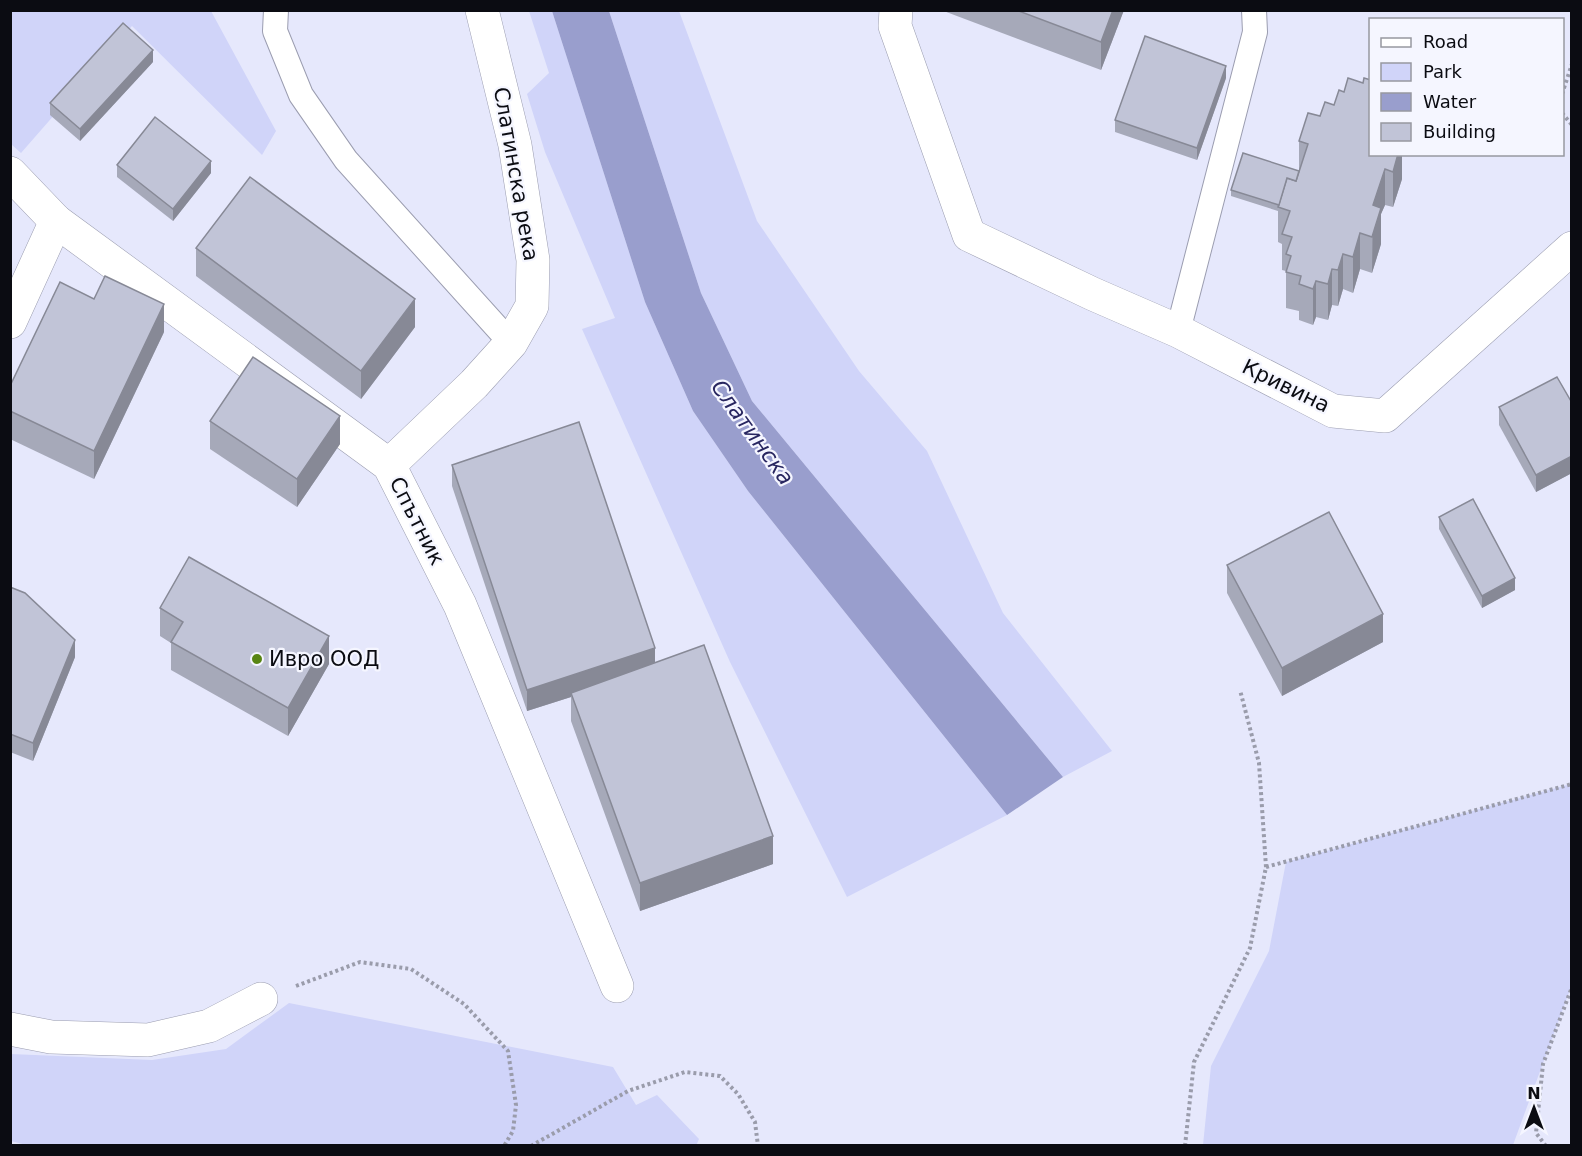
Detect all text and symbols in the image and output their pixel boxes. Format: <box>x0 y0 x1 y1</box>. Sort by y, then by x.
legend <box>1369 18 1564 156</box>
text: Road <box>1423 31 1468 52</box>
text: Park <box>1423 61 1462 82</box>
street label: Слатинска река <box>489 85 543 263</box>
text: Water <box>1423 91 1477 112</box>
text: Building <box>1423 121 1496 142</box>
street label: Кривина <box>1238 354 1334 418</box>
water label: Слатинска <box>706 375 799 490</box>
street label: Спътник <box>385 473 449 569</box>
place label: Ивро ООД <box>269 647 379 671</box>
marker: Ивро ООД <box>250 652 264 666</box>
north arrow <box>1504 1078 1564 1138</box>
text: N <box>1527 1084 1541 1103</box>

